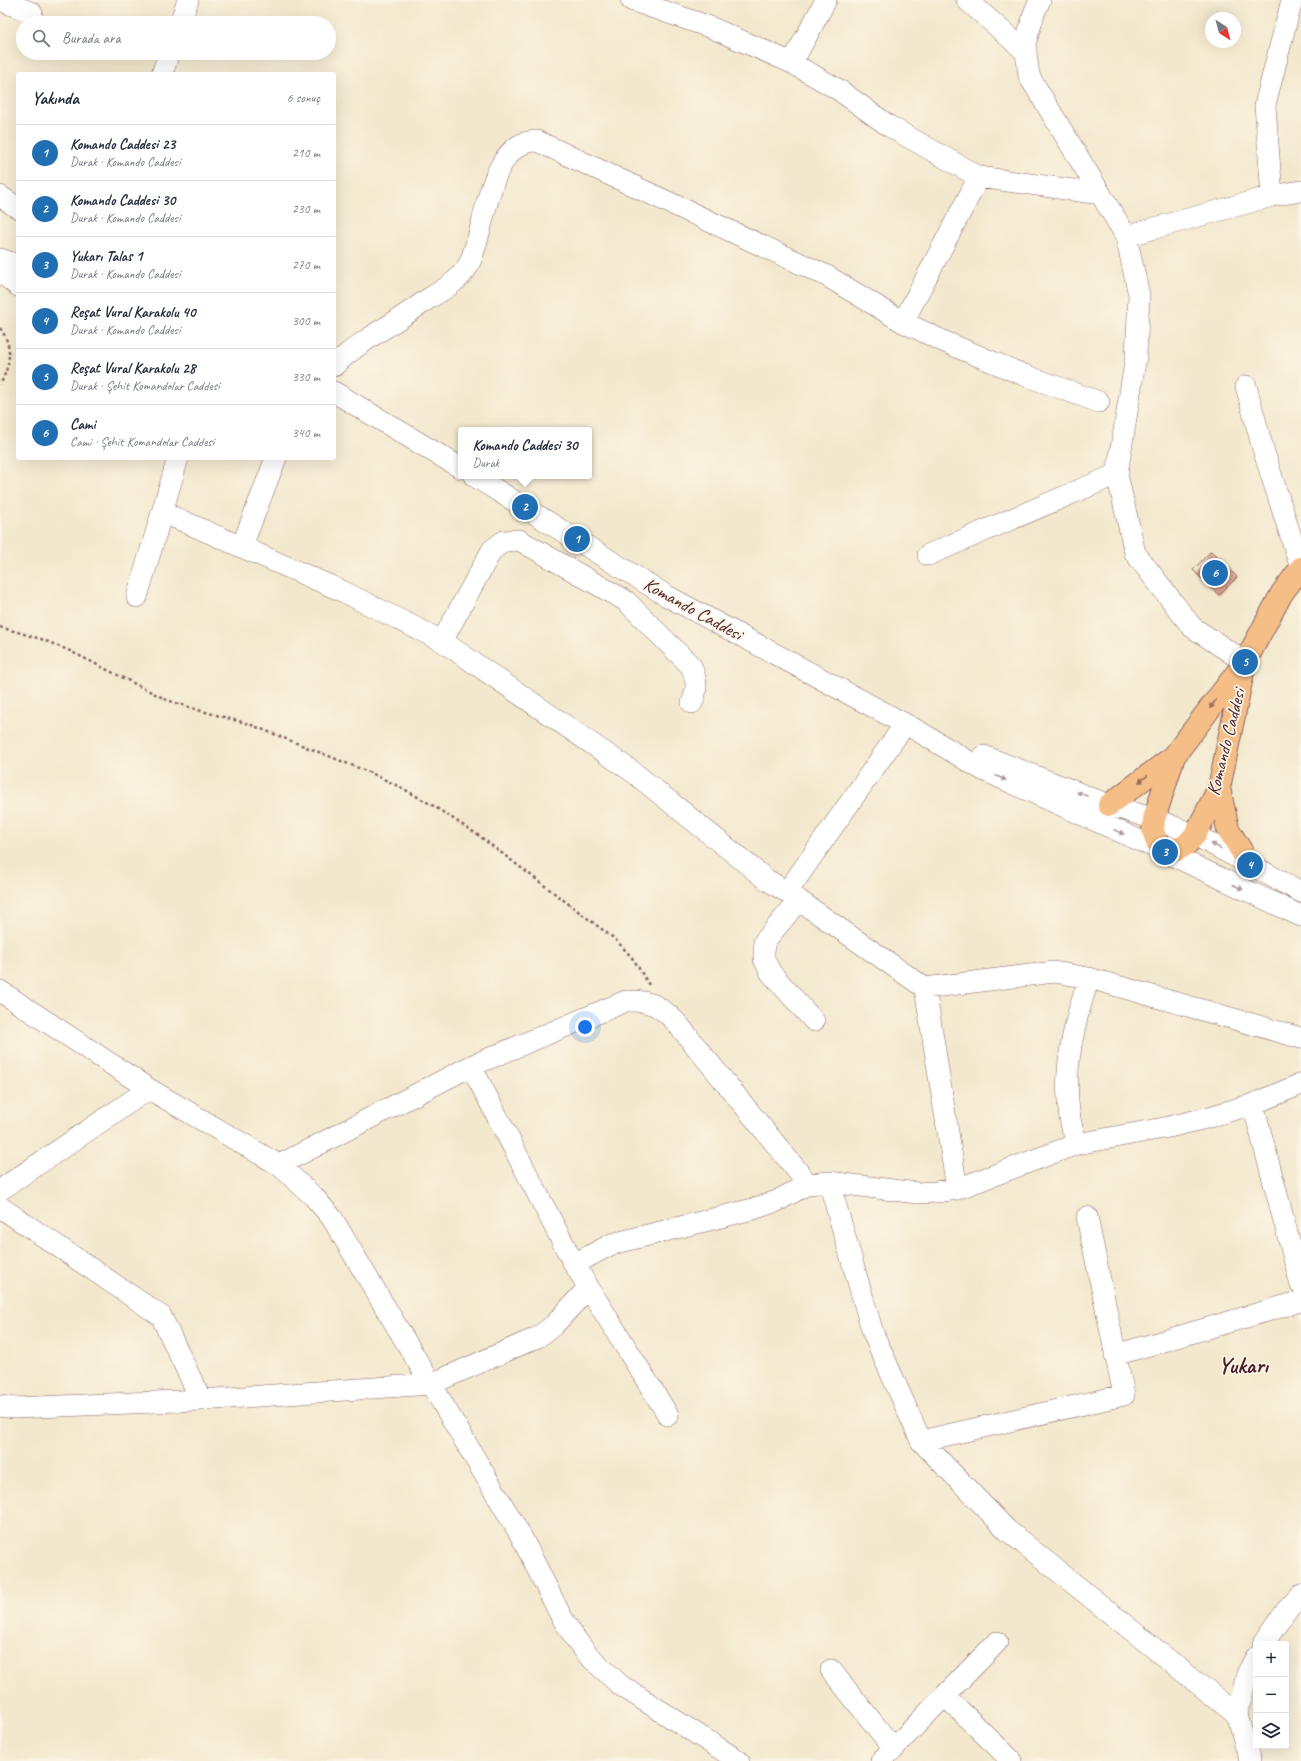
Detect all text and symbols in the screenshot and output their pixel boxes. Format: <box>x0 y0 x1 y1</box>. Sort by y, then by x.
north arrow <box>1205 12 1241 48</box>
search box <box>16 16 336 60</box>
icon: search <box>30 27 52 49</box>
text: Burada ara <box>62 29 120 48</box>
text: Yakında <box>32 88 79 109</box>
text: 6 sonuç <box>287 90 320 106</box>
text: Komando Caddesi 23 <box>70 135 175 154</box>
text: 1 <box>42 145 48 161</box>
text: 210 m <box>292 145 320 161</box>
text: Durak · Komando Caddesi <box>70 154 180 170</box>
text: Komando Caddesi 30 <box>70 191 175 210</box>
text: 2 <box>42 201 48 217</box>
text: 230 m <box>292 201 320 217</box>
text: Durak · Komando Caddesi <box>70 210 180 226</box>
text: Yukarı Talas 1 <box>70 247 143 266</box>
text: 3 <box>42 257 48 273</box>
text: 270 m <box>292 257 320 273</box>
text: Durak · Komando Caddesi <box>70 266 180 282</box>
text: Reşat Vural Karakolu 40 <box>70 303 196 322</box>
text: 4 <box>42 313 48 329</box>
text: 300 m <box>292 313 320 329</box>
text: Durak · Komando Caddesi <box>70 322 180 338</box>
text: Reşat Vural Karakolu 28 <box>70 359 196 378</box>
text: 5 <box>42 369 48 385</box>
text: 330 m <box>292 369 320 385</box>
text: Durak · Şehit Komandolar Caddesi <box>70 378 220 394</box>
text: Cami <box>70 415 95 434</box>
text: 6 <box>42 425 48 441</box>
text: 340 m <box>292 425 320 441</box>
popup <box>458 427 592 479</box>
text: Cami · Şehit Komandolar Caddesi <box>70 434 214 450</box>
text: Komando Caddesi 30 <box>472 436 578 455</box>
text: Durak <box>472 455 499 471</box>
pin: 2 <box>512 492 538 522</box>
pin: 1 <box>564 524 590 554</box>
pin: 6 <box>1202 558 1228 588</box>
street label: Komando Caddesi <box>639 572 749 647</box>
pin: 5 <box>1232 647 1258 677</box>
street label: Komando Caddesi <box>1201 684 1251 798</box>
one-way arrow <box>1209 699 1217 709</box>
one-way arrow <box>995 775 1007 781</box>
one-way arrow <box>1137 775 1148 783</box>
one-way arrow <box>1076 791 1087 797</box>
one-way arrow <box>1114 829 1125 835</box>
pin: 3 <box>1152 837 1178 867</box>
one-way arrow <box>1210 843 1221 850</box>
pin: 4 <box>1237 850 1263 880</box>
one-way arrow <box>1233 884 1244 890</box>
your location <box>575 1017 595 1037</box>
district label: Yukarı <box>1218 1351 1269 1380</box>
map controls <box>1253 1641 1289 1749</box>
button: + <box>1253 1641 1289 1677</box>
button: − <box>1253 1677 1289 1713</box>
button: layers <box>1253 1713 1289 1749</box>

